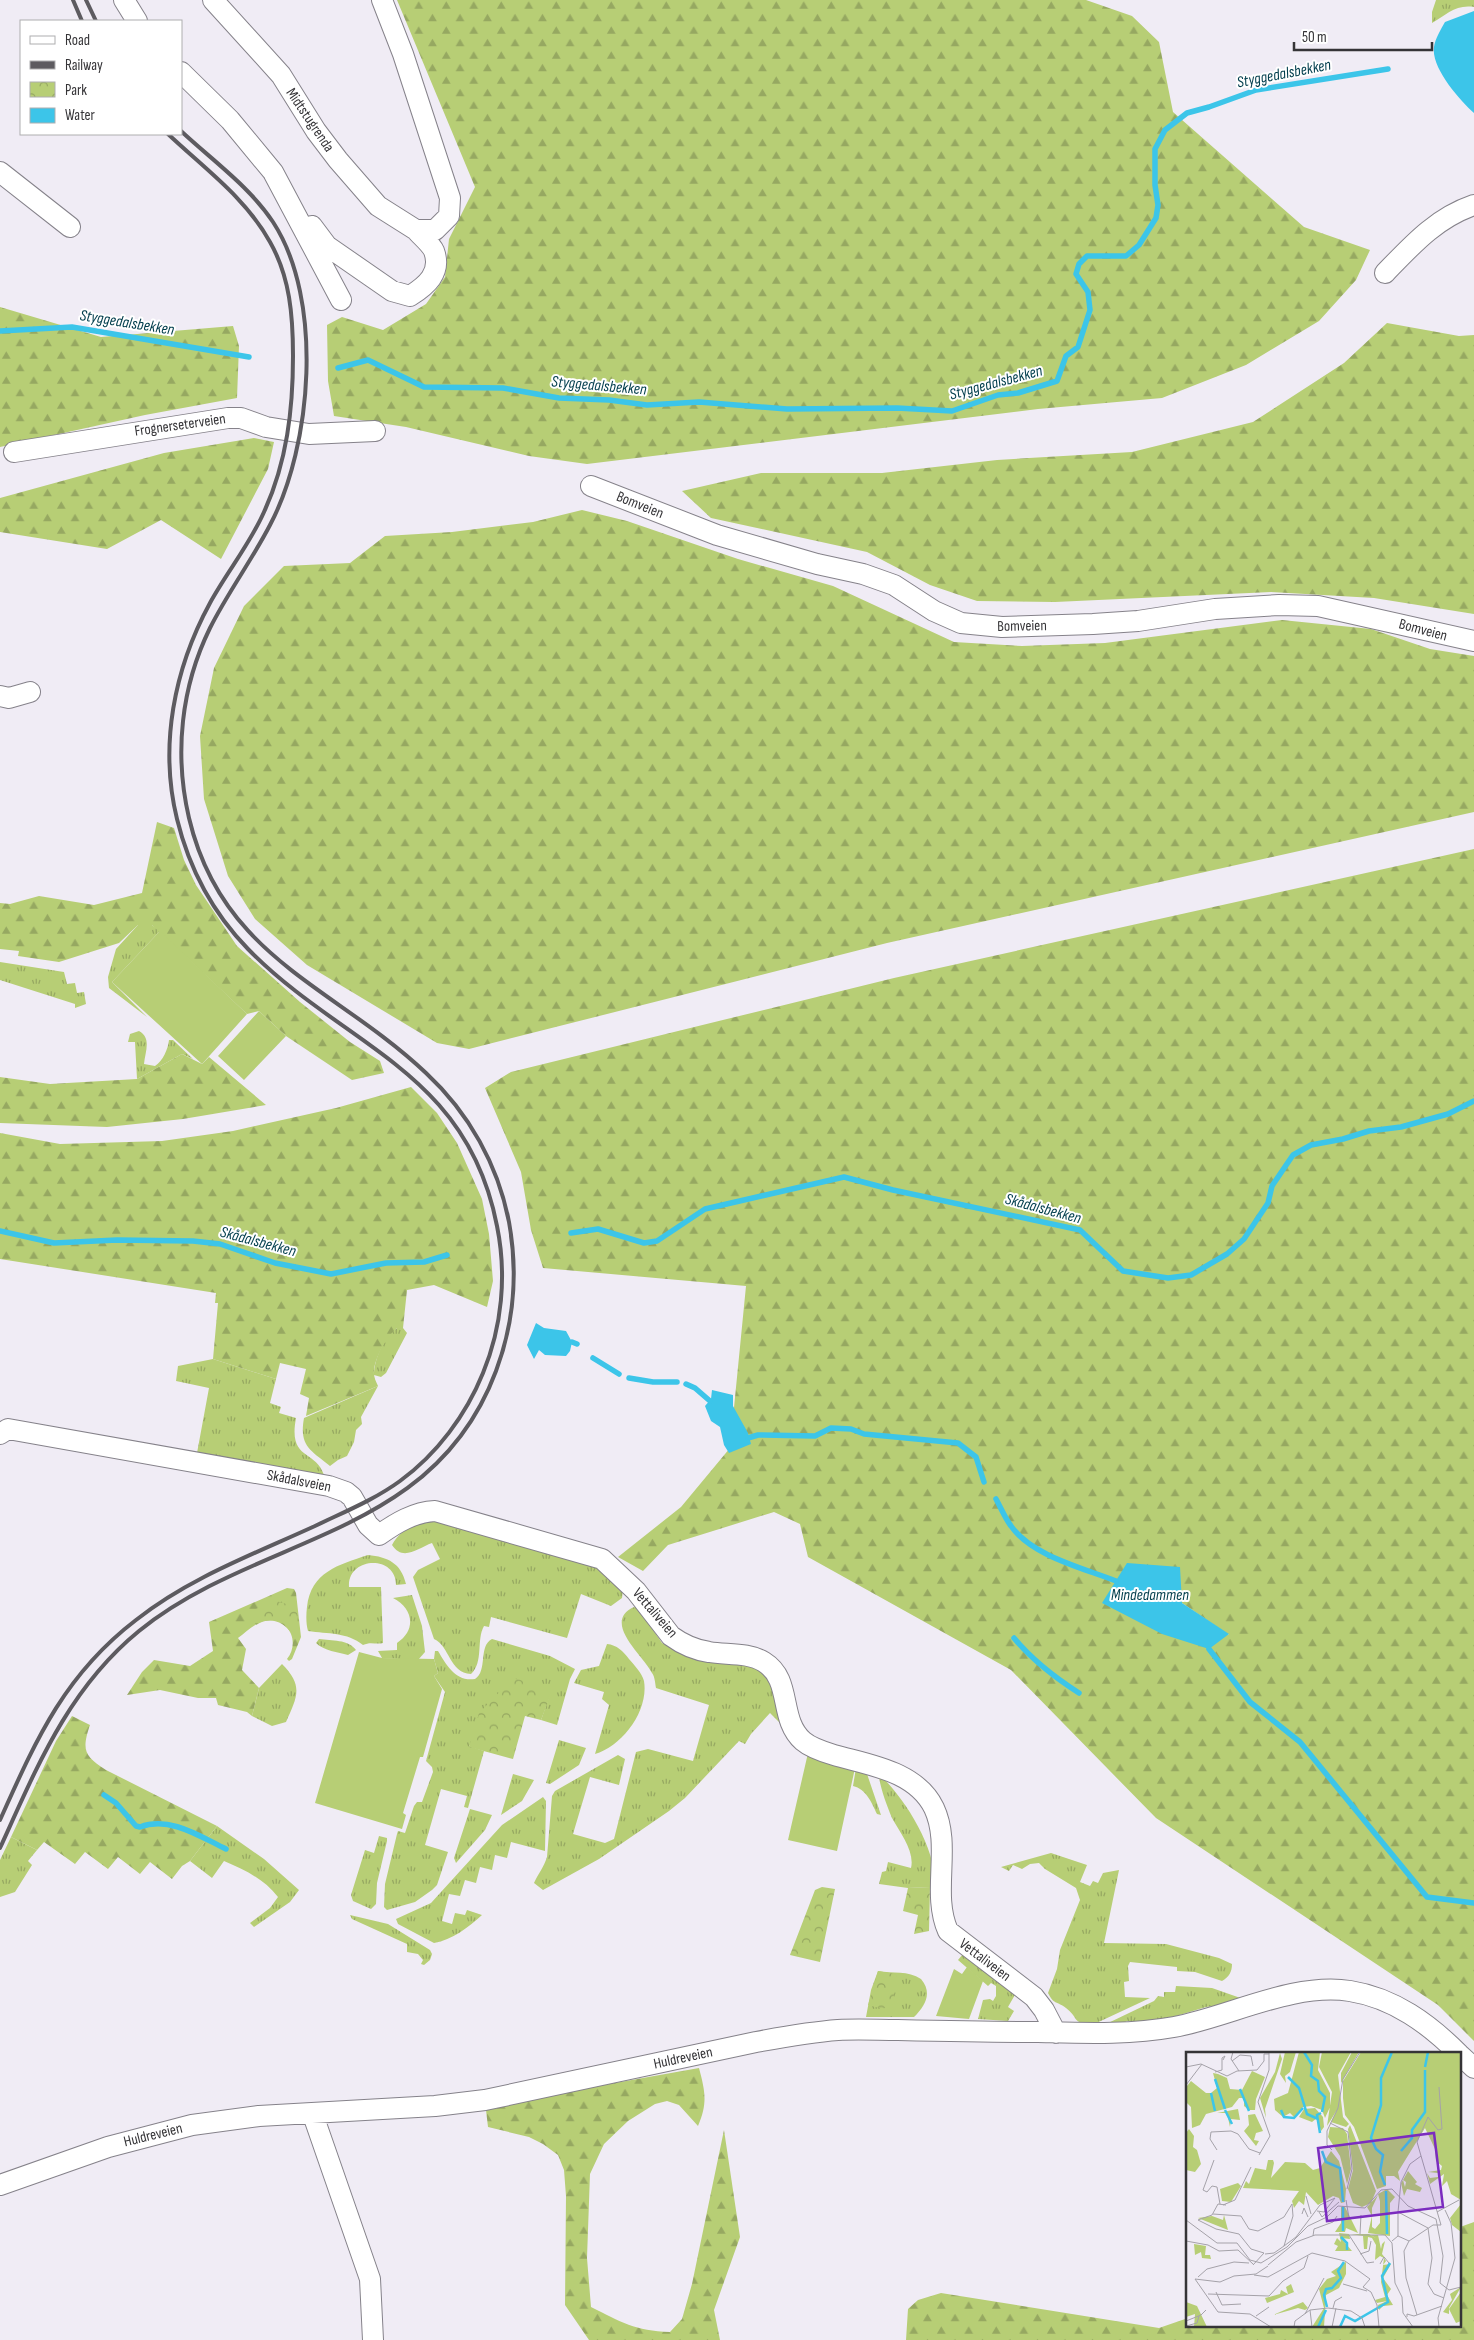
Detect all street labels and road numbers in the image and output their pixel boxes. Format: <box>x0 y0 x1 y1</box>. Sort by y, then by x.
street label: Midtstugrenda <box>282 84 338 156</box>
street label: Frognerseterveien <box>133 409 227 441</box>
street label: Bomveien <box>614 487 666 523</box>
street label: Bomveien <box>1397 614 1449 646</box>
street label: Bomveien <box>997 616 1047 636</box>
street label: Skådalsveien <box>265 1465 333 1497</box>
street label: Vettaliveien <box>628 1584 682 1642</box>
street label: Vettaliveien <box>955 1934 1015 1986</box>
street label: Huldreveien <box>652 2042 714 2074</box>
street label: Huldreveien <box>122 2119 184 2151</box>

